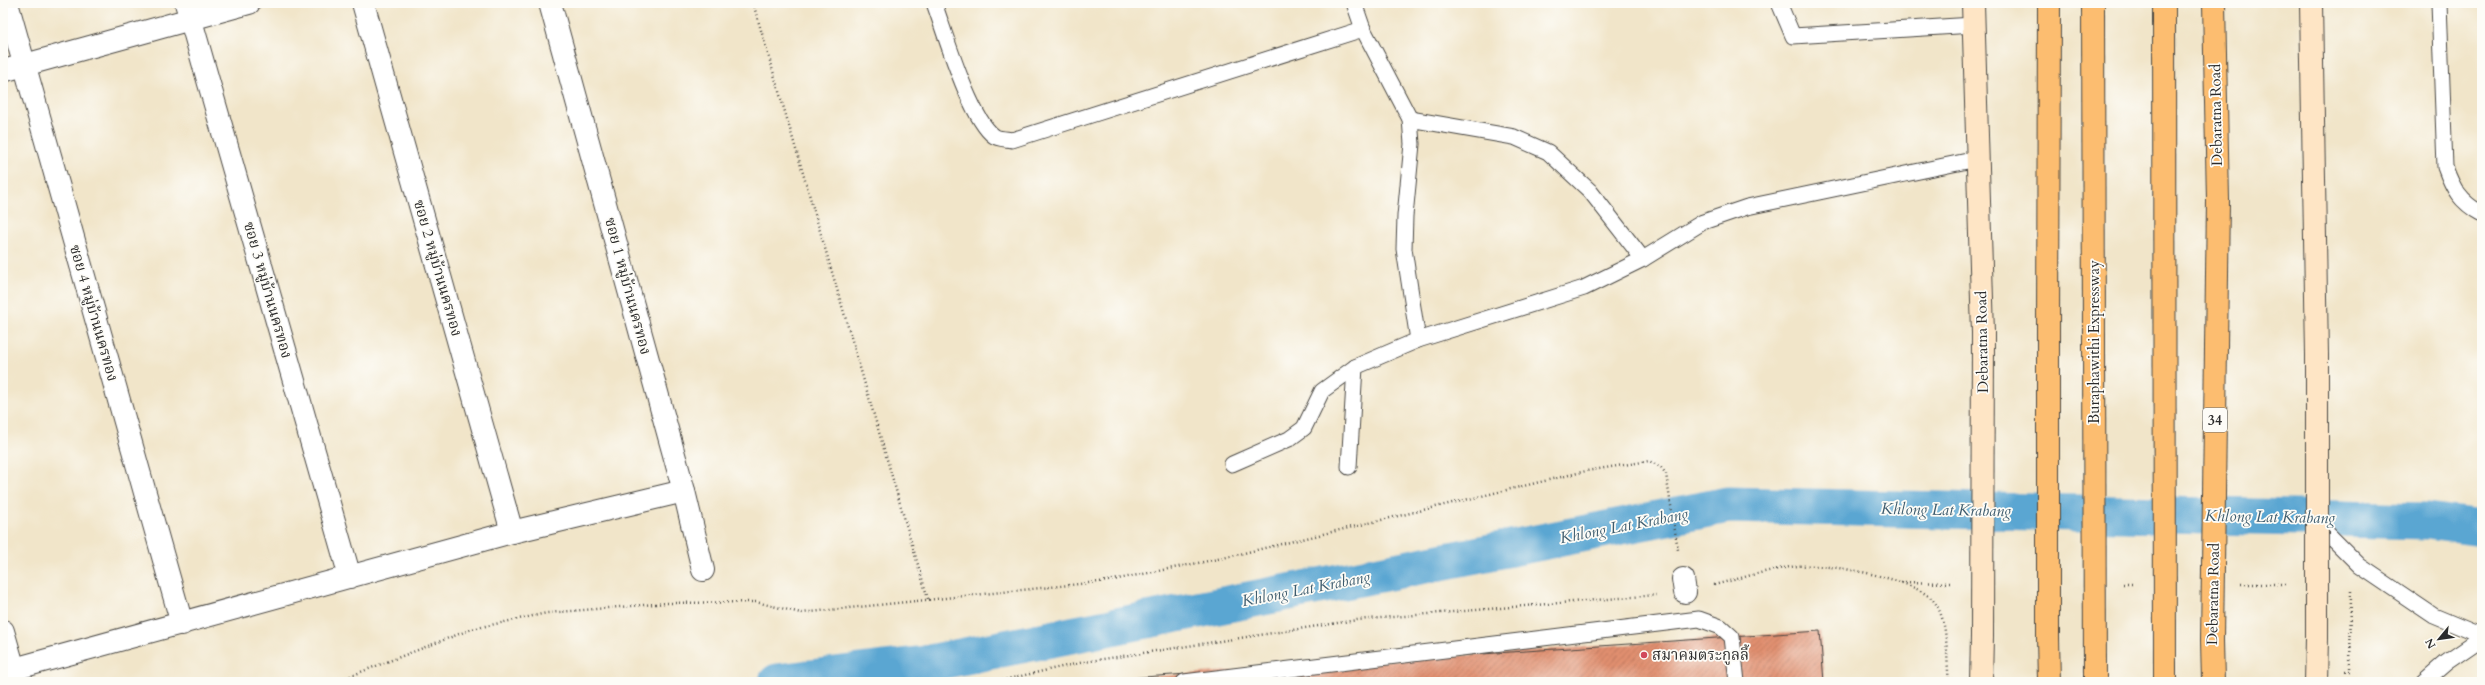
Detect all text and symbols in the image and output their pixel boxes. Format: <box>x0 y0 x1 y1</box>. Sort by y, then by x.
street label: Debaratna Road <box>2205 64 2227 166</box>
street label: ซอย 2 หมู่บ้านนครทอง <box>409 197 467 339</box>
street label: ซอย 1 หมู่บ้านนครทอง <box>600 215 656 357</box>
street label: ซอย 3 หมู่บ้านนครทอง <box>239 219 297 361</box>
street label: ซอย 4 หมู่บ้านนครทอง <box>65 242 123 384</box>
street label: Buraphawithi Expressway <box>2084 260 2104 424</box>
street label: Debaratna Road <box>1971 291 1993 393</box>
road number: 34 <box>2203 408 2227 432</box>
water label: Khlong Lat Krabang <box>1881 498 2012 522</box>
water label: Khlong Lat Krabang <box>1558 503 1691 549</box>
water label: Khlong Lat Krabang <box>2205 505 2336 529</box>
street label: Debaratna Road <box>2202 543 2224 645</box>
water label: Khlong Lat Krabang <box>1240 566 1373 612</box>
north arrow <box>2419 619 2459 659</box>
text: N <box>2422 635 2440 651</box>
place label: สมาคมตระกูลลี้ <box>1652 644 1750 665</box>
marker: สมาคมตระกูลลี้ <box>1639 650 1649 660</box>

